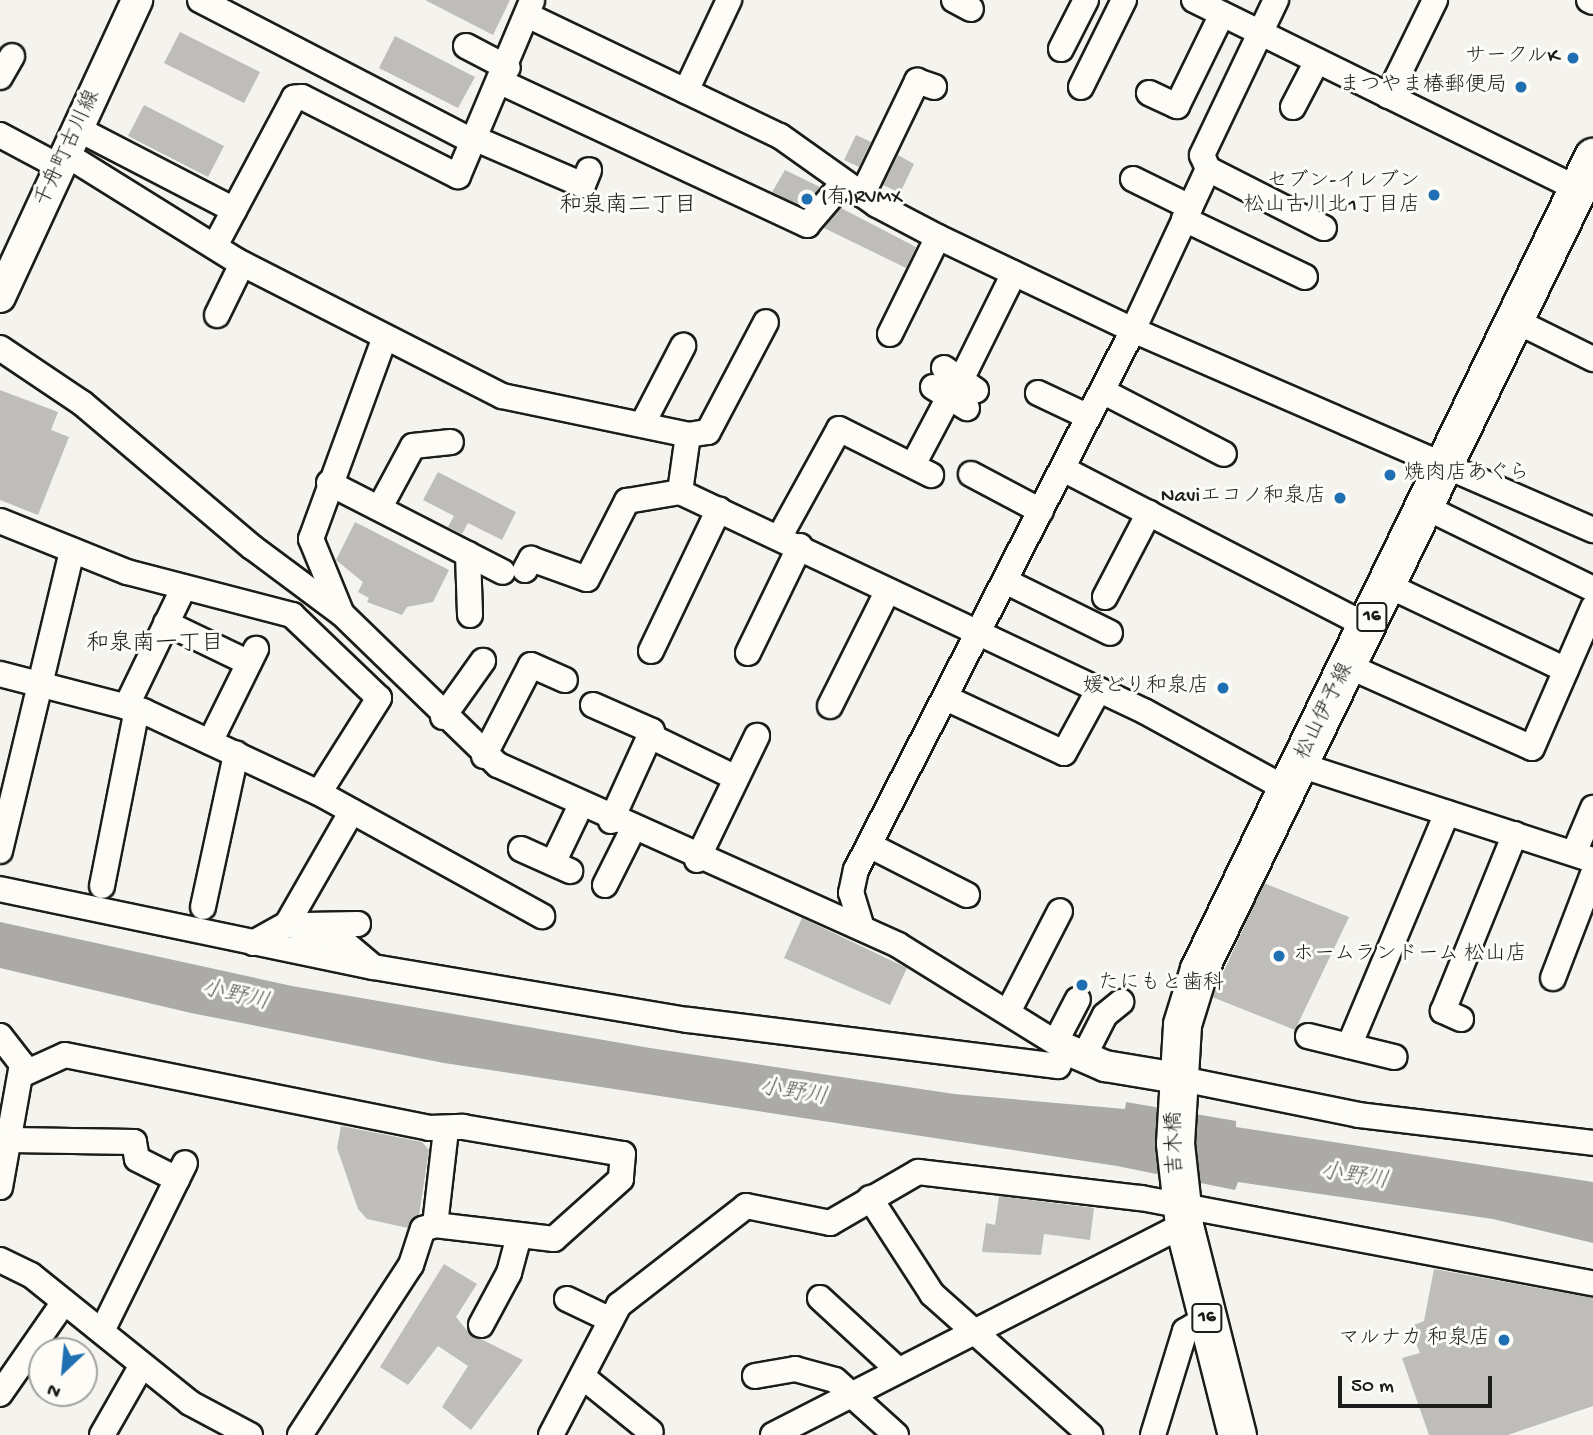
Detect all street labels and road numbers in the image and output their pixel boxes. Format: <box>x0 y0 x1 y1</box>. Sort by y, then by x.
street label: 千舟町古川線 <box>31 87 107 211</box>
road number: 16 <box>1356 602 1388 632</box>
street label: 松山伊予線 <box>1292 659 1360 765</box>
street label: 吉木橋 <box>1163 1111 1191 1175</box>
road number: 16 <box>1191 1302 1223 1334</box>

